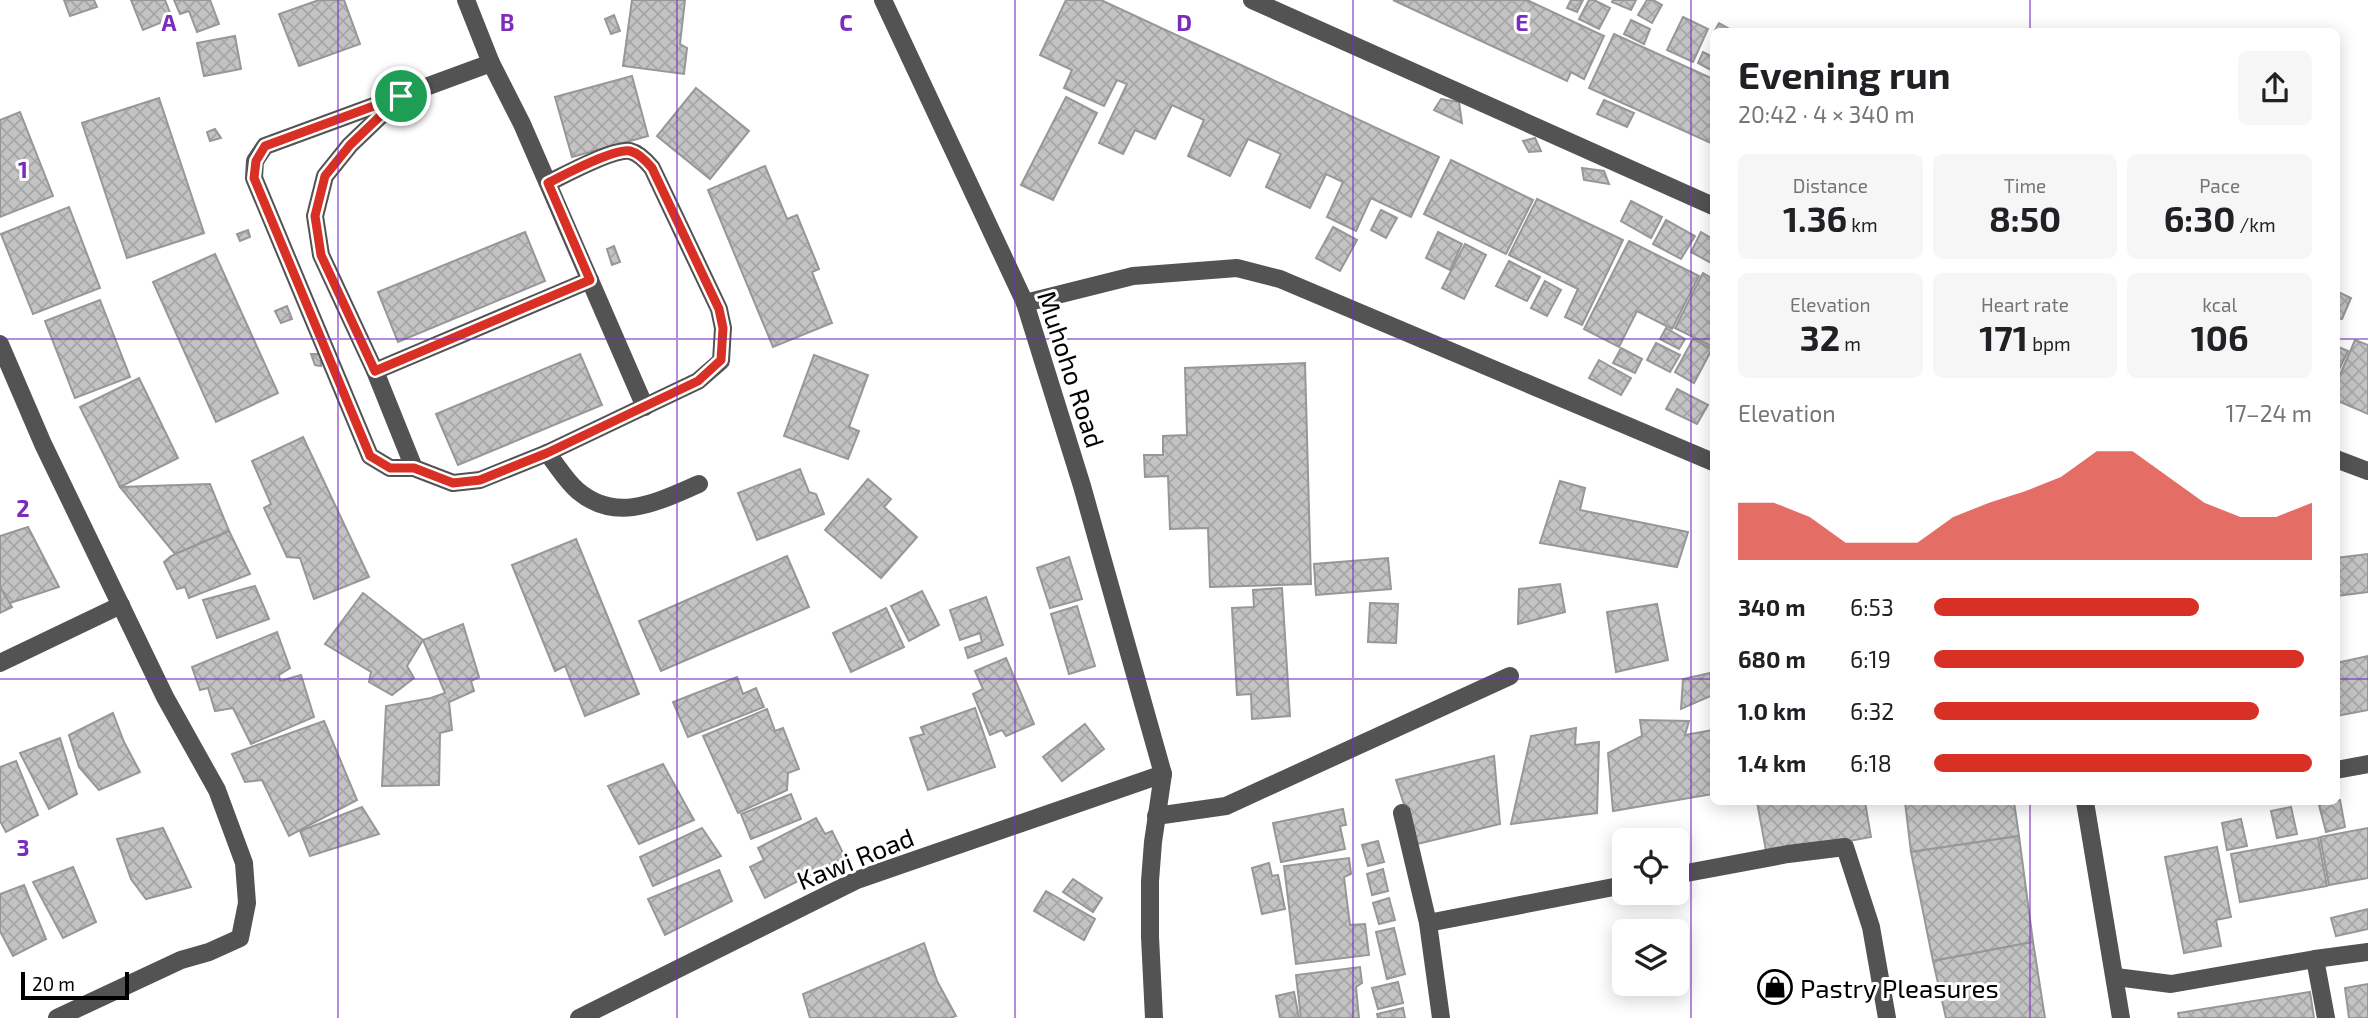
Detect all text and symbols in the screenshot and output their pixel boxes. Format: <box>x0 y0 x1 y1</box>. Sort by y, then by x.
text: A <box>161 8 177 36</box>
text: B <box>500 8 514 36</box>
text: C <box>839 8 853 36</box>
text: D <box>1176 8 1192 36</box>
text: E <box>1515 8 1529 36</box>
text: Evening run <box>1738 51 1951 97</box>
button: share <box>2238 51 2312 125</box>
pin <box>371 66 431 126</box>
icon: arrive <box>382 77 420 115</box>
text: 20:42 · 4 × 340 m <box>1738 100 1915 128</box>
text: 1 <box>18 155 28 183</box>
text: Distance <box>1793 174 1868 197</box>
text: Time <box>2004 174 2046 197</box>
text: Pace <box>2199 174 2240 197</box>
text: 1.36 <box>1783 197 1847 239</box>
text: 8:50 <box>1989 197 2061 239</box>
text: 6:30 <box>2164 197 2235 239</box>
text: km <box>1847 213 1878 236</box>
text: /km <box>2235 213 2276 236</box>
street label: Muhoho Road <box>1032 287 1112 451</box>
text: Elevation <box>1790 293 1871 316</box>
text: Heart rate <box>1981 293 2069 316</box>
text: kcal <box>2202 293 2237 316</box>
text: 32 <box>1800 316 1840 358</box>
text: 171 <box>1979 316 2028 358</box>
text: 106 <box>2191 316 2249 358</box>
text: m <box>1840 332 1861 355</box>
text: bpm <box>2028 332 2071 355</box>
text: Elevation <box>1738 399 1836 427</box>
text: 17–24 m <box>2226 399 2312 427</box>
text: 2 <box>16 494 30 522</box>
text: 340 m <box>1738 593 1805 621</box>
text: 6:53 <box>1850 593 1894 621</box>
text: 680 m <box>1738 645 1806 673</box>
text: 6:19 <box>1850 645 1891 673</box>
text: 1.0 km <box>1738 697 1806 725</box>
text: 6:32 <box>1850 697 1894 725</box>
text: 1.4 km <box>1738 749 1806 777</box>
text: 6:18 <box>1850 749 1892 777</box>
street label: Kawi Road <box>792 821 918 895</box>
map controls <box>1612 828 1689 996</box>
button: locate <box>1612 828 1689 905</box>
text: 3 <box>16 833 30 861</box>
button: layers <box>1612 919 1689 996</box>
shop icon: Pastry Pleasures <box>1756 968 1794 1006</box>
scale bar <box>21 969 130 1001</box>
text: 20 m <box>32 972 75 995</box>
place label: Pastry Pleasures <box>1800 972 1999 1003</box>

